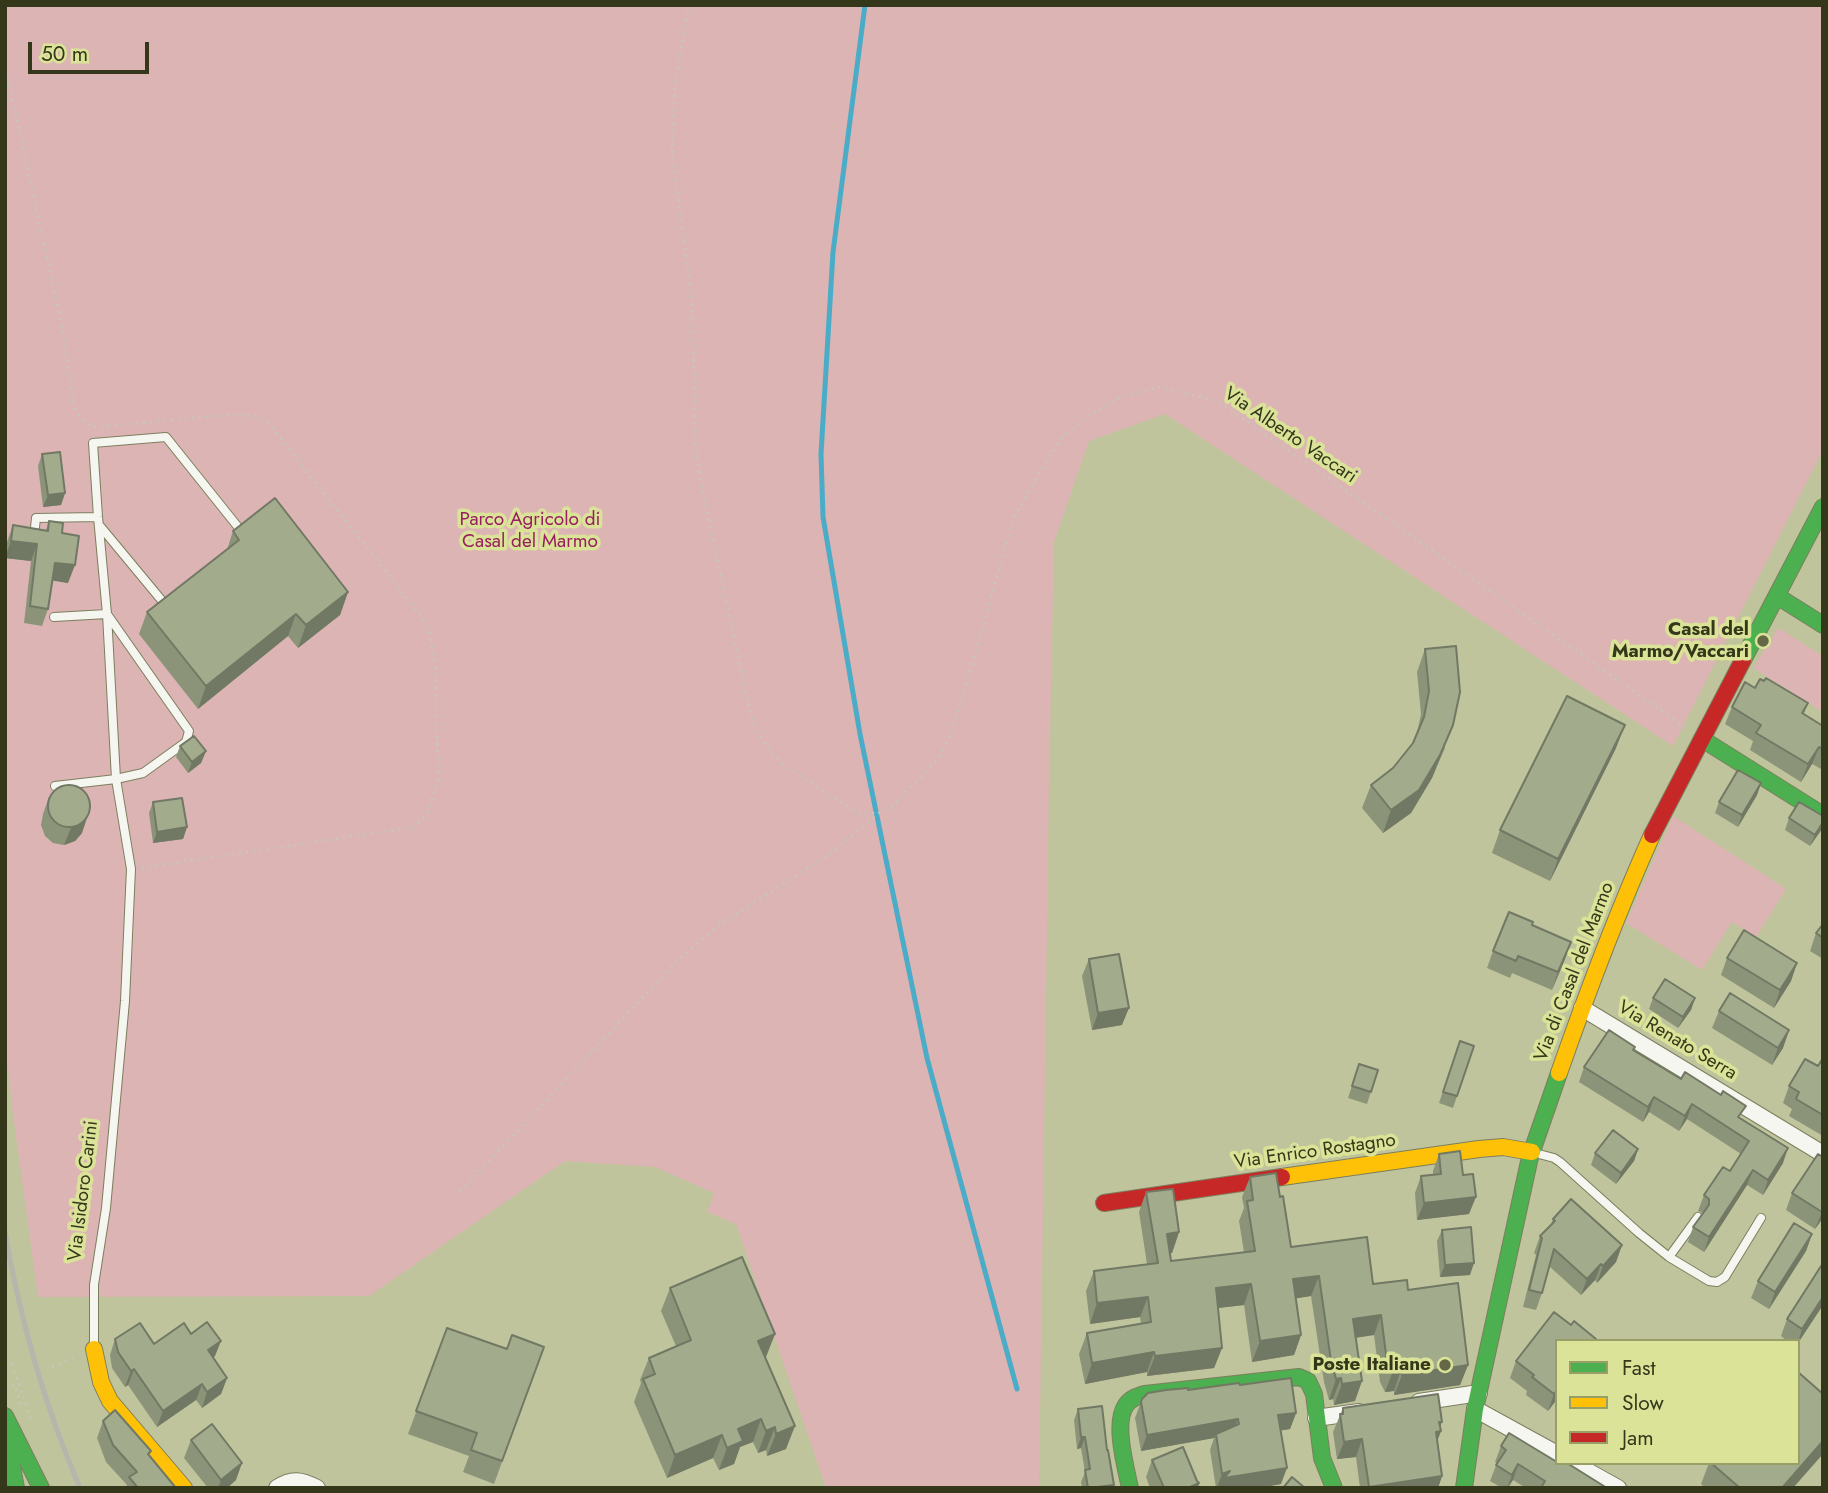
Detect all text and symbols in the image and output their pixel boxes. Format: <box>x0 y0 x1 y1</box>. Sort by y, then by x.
scale bar <box>32 28 152 72</box>
text: 50 m <box>41 39 88 69</box>
street label: Via Alberto Vaccari <box>1219 383 1361 489</box>
park label: Parco Agricolo di Casal del Marmo <box>460 509 600 553</box>
place label: Casal del Marmo/Vaccari <box>1612 619 1749 663</box>
marker: Casal del Marmo/Vaccari <box>1755 633 1771 649</box>
street label: Via di Casal del Marmo <box>1530 879 1620 1065</box>
street label: Via Renato Serra <box>1613 996 1741 1086</box>
street label: Via Isidoro Carini <box>64 1119 104 1263</box>
street label: Via Enrico Rostagno <box>1233 1129 1397 1175</box>
legend <box>1555 1339 1800 1465</box>
text: Fast <box>1622 1353 1655 1383</box>
place label: Poste Italiane <box>1312 1354 1431 1376</box>
marker: Poste Italiane <box>1437 1357 1453 1373</box>
text: Slow <box>1622 1388 1664 1418</box>
text: Jam <box>1622 1423 1654 1453</box>

